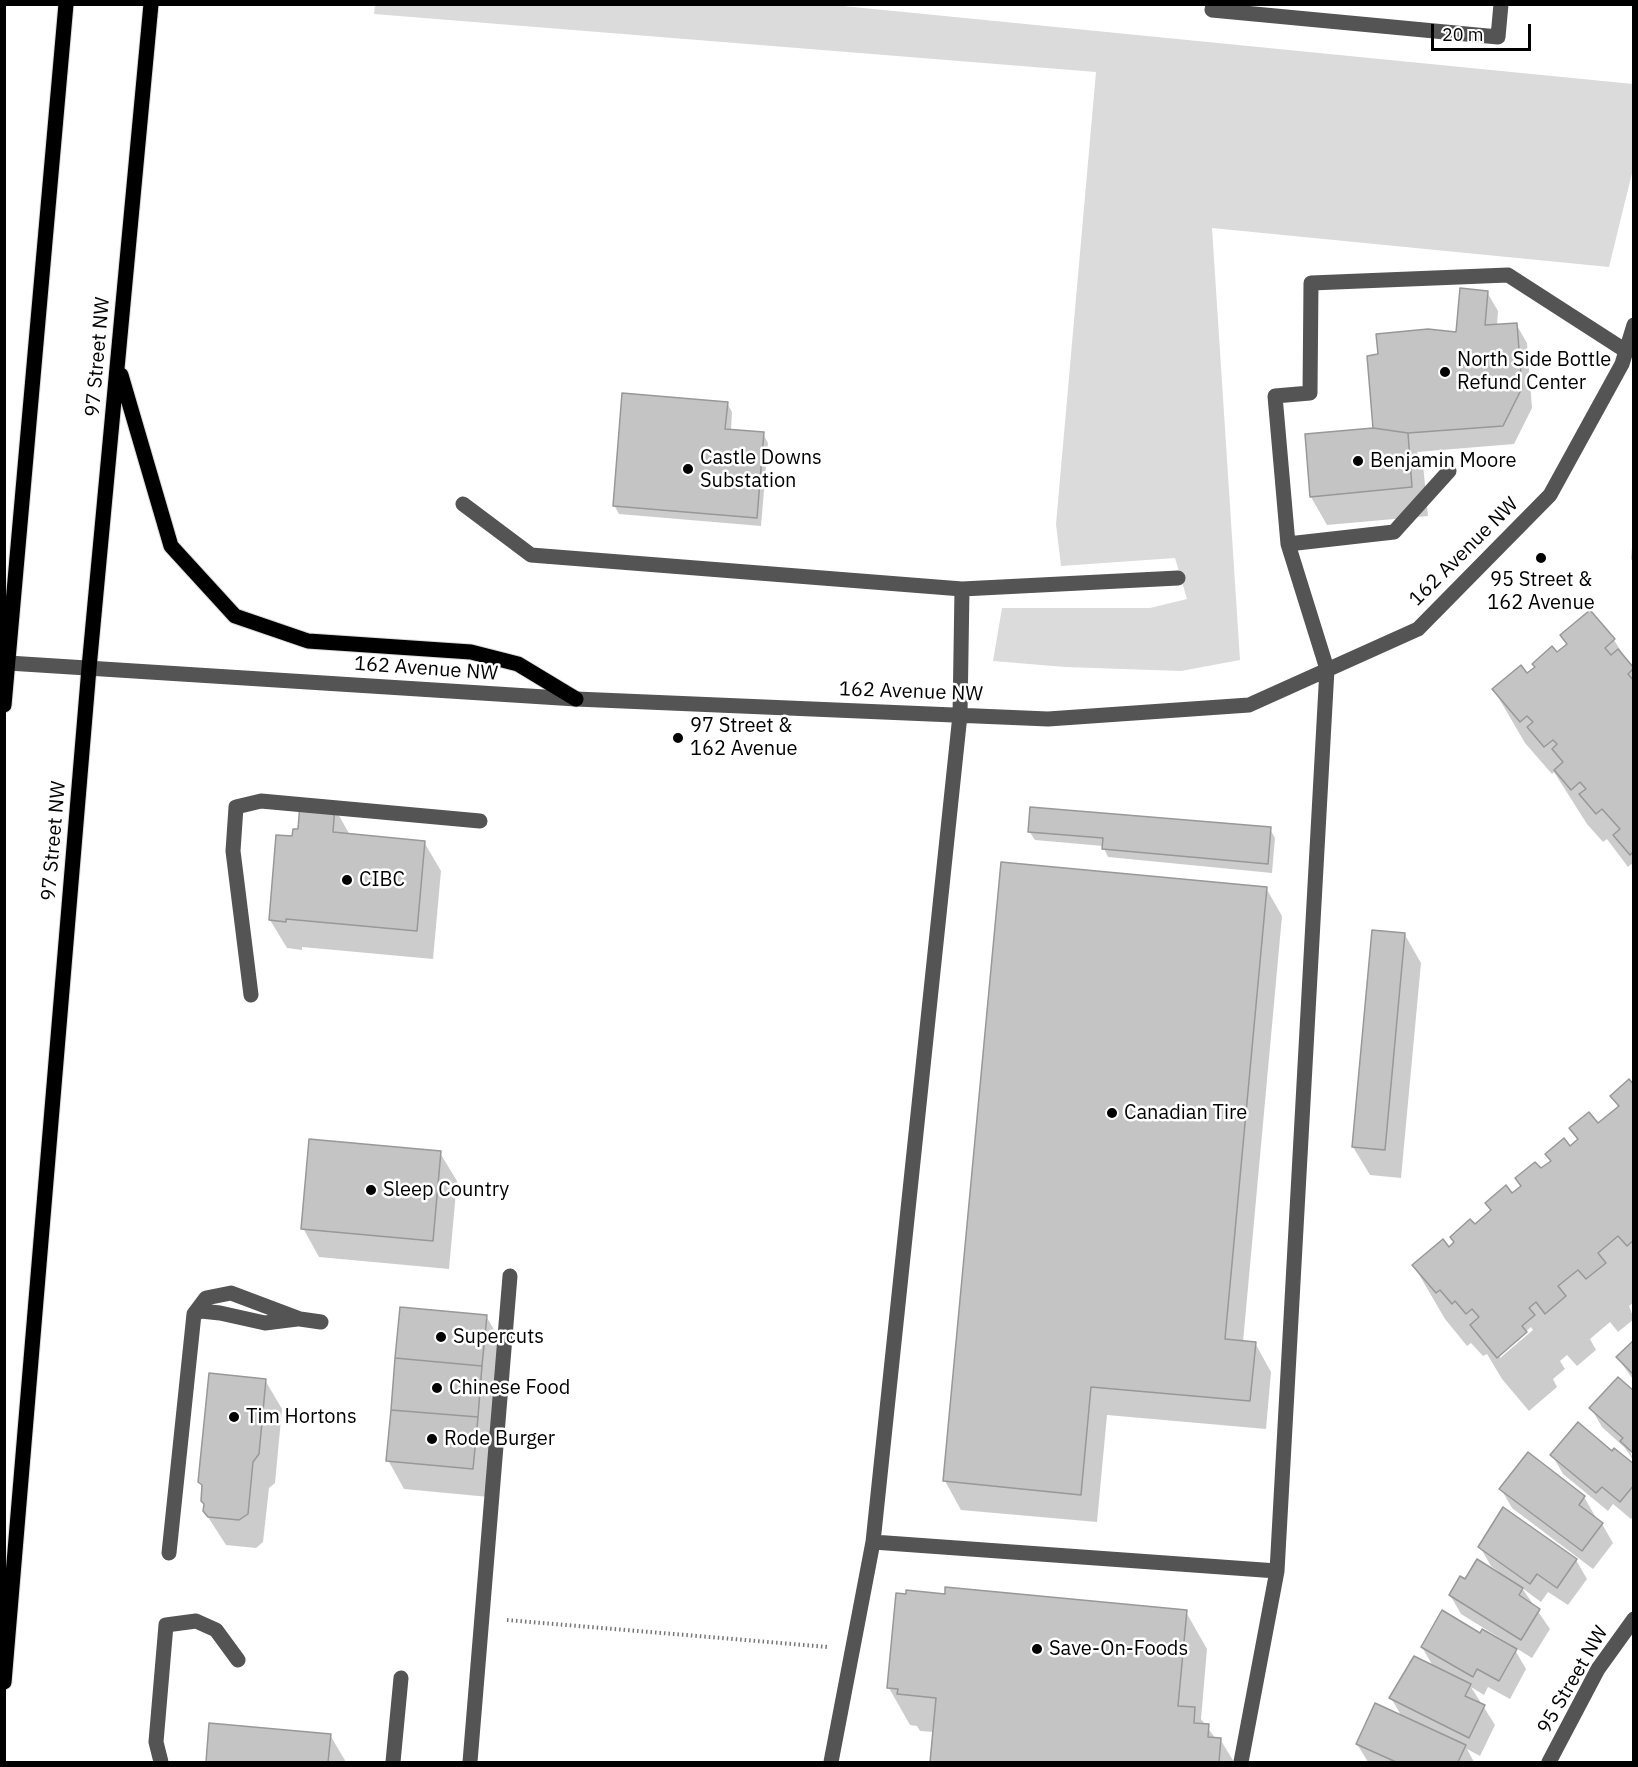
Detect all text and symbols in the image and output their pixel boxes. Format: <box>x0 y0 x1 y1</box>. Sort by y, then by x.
scale bar <box>1434 12 1534 50</box>
text: 20 m <box>1442 23 1484 46</box>
street label: 97 Street NW <box>81 296 115 418</box>
place label: North Side Bottle Refund Center <box>1457 348 1611 395</box>
marker: North Side Bottle Refund Center <box>1438 365 1452 379</box>
place label: Castle Downs Substation <box>700 446 822 493</box>
place label: Benjamin Moore <box>1370 449 1516 473</box>
marker: Benjamin Moore <box>1351 454 1365 468</box>
marker: Castle Downs Substation <box>681 462 695 476</box>
street label: 162 Avenue NW <box>1405 493 1523 611</box>
marker: 95 Street & 162 Avenue <box>1534 551 1548 565</box>
place label: 95 Street & 162 Avenue <box>1487 568 1595 615</box>
street label: 162 Avenue NW <box>353 652 499 686</box>
street label: 162 Avenue NW <box>839 677 983 707</box>
place label: 97 Street & 162 Avenue <box>690 714 797 761</box>
marker: 97 Street & 162 Avenue <box>671 731 685 745</box>
street label: 97 Street NW <box>37 780 71 902</box>
place label: CIBC <box>359 868 405 892</box>
marker: CIBC <box>340 873 354 887</box>
place label: Canadian Tire <box>1124 1101 1247 1125</box>
marker: Canadian Tire <box>1105 1106 1119 1120</box>
place label: Sleep Country <box>383 1178 509 1202</box>
marker: Sleep Country <box>364 1183 378 1197</box>
place label: Supercuts <box>453 1325 544 1349</box>
marker: Supercuts <box>434 1330 448 1344</box>
place label: Chinese Food <box>449 1376 570 1400</box>
marker: Chinese Food <box>430 1381 444 1395</box>
place label: Tim Hortons <box>246 1405 357 1429</box>
marker: Tim Hortons <box>227 1410 241 1424</box>
place label: Rode Burger <box>444 1427 555 1451</box>
marker: Rode Burger <box>425 1432 439 1446</box>
street label: 95 Street NW <box>1533 1622 1613 1738</box>
place label: Save-On-Foods <box>1049 1637 1188 1661</box>
marker: Save-On-Foods <box>1030 1642 1044 1656</box>

